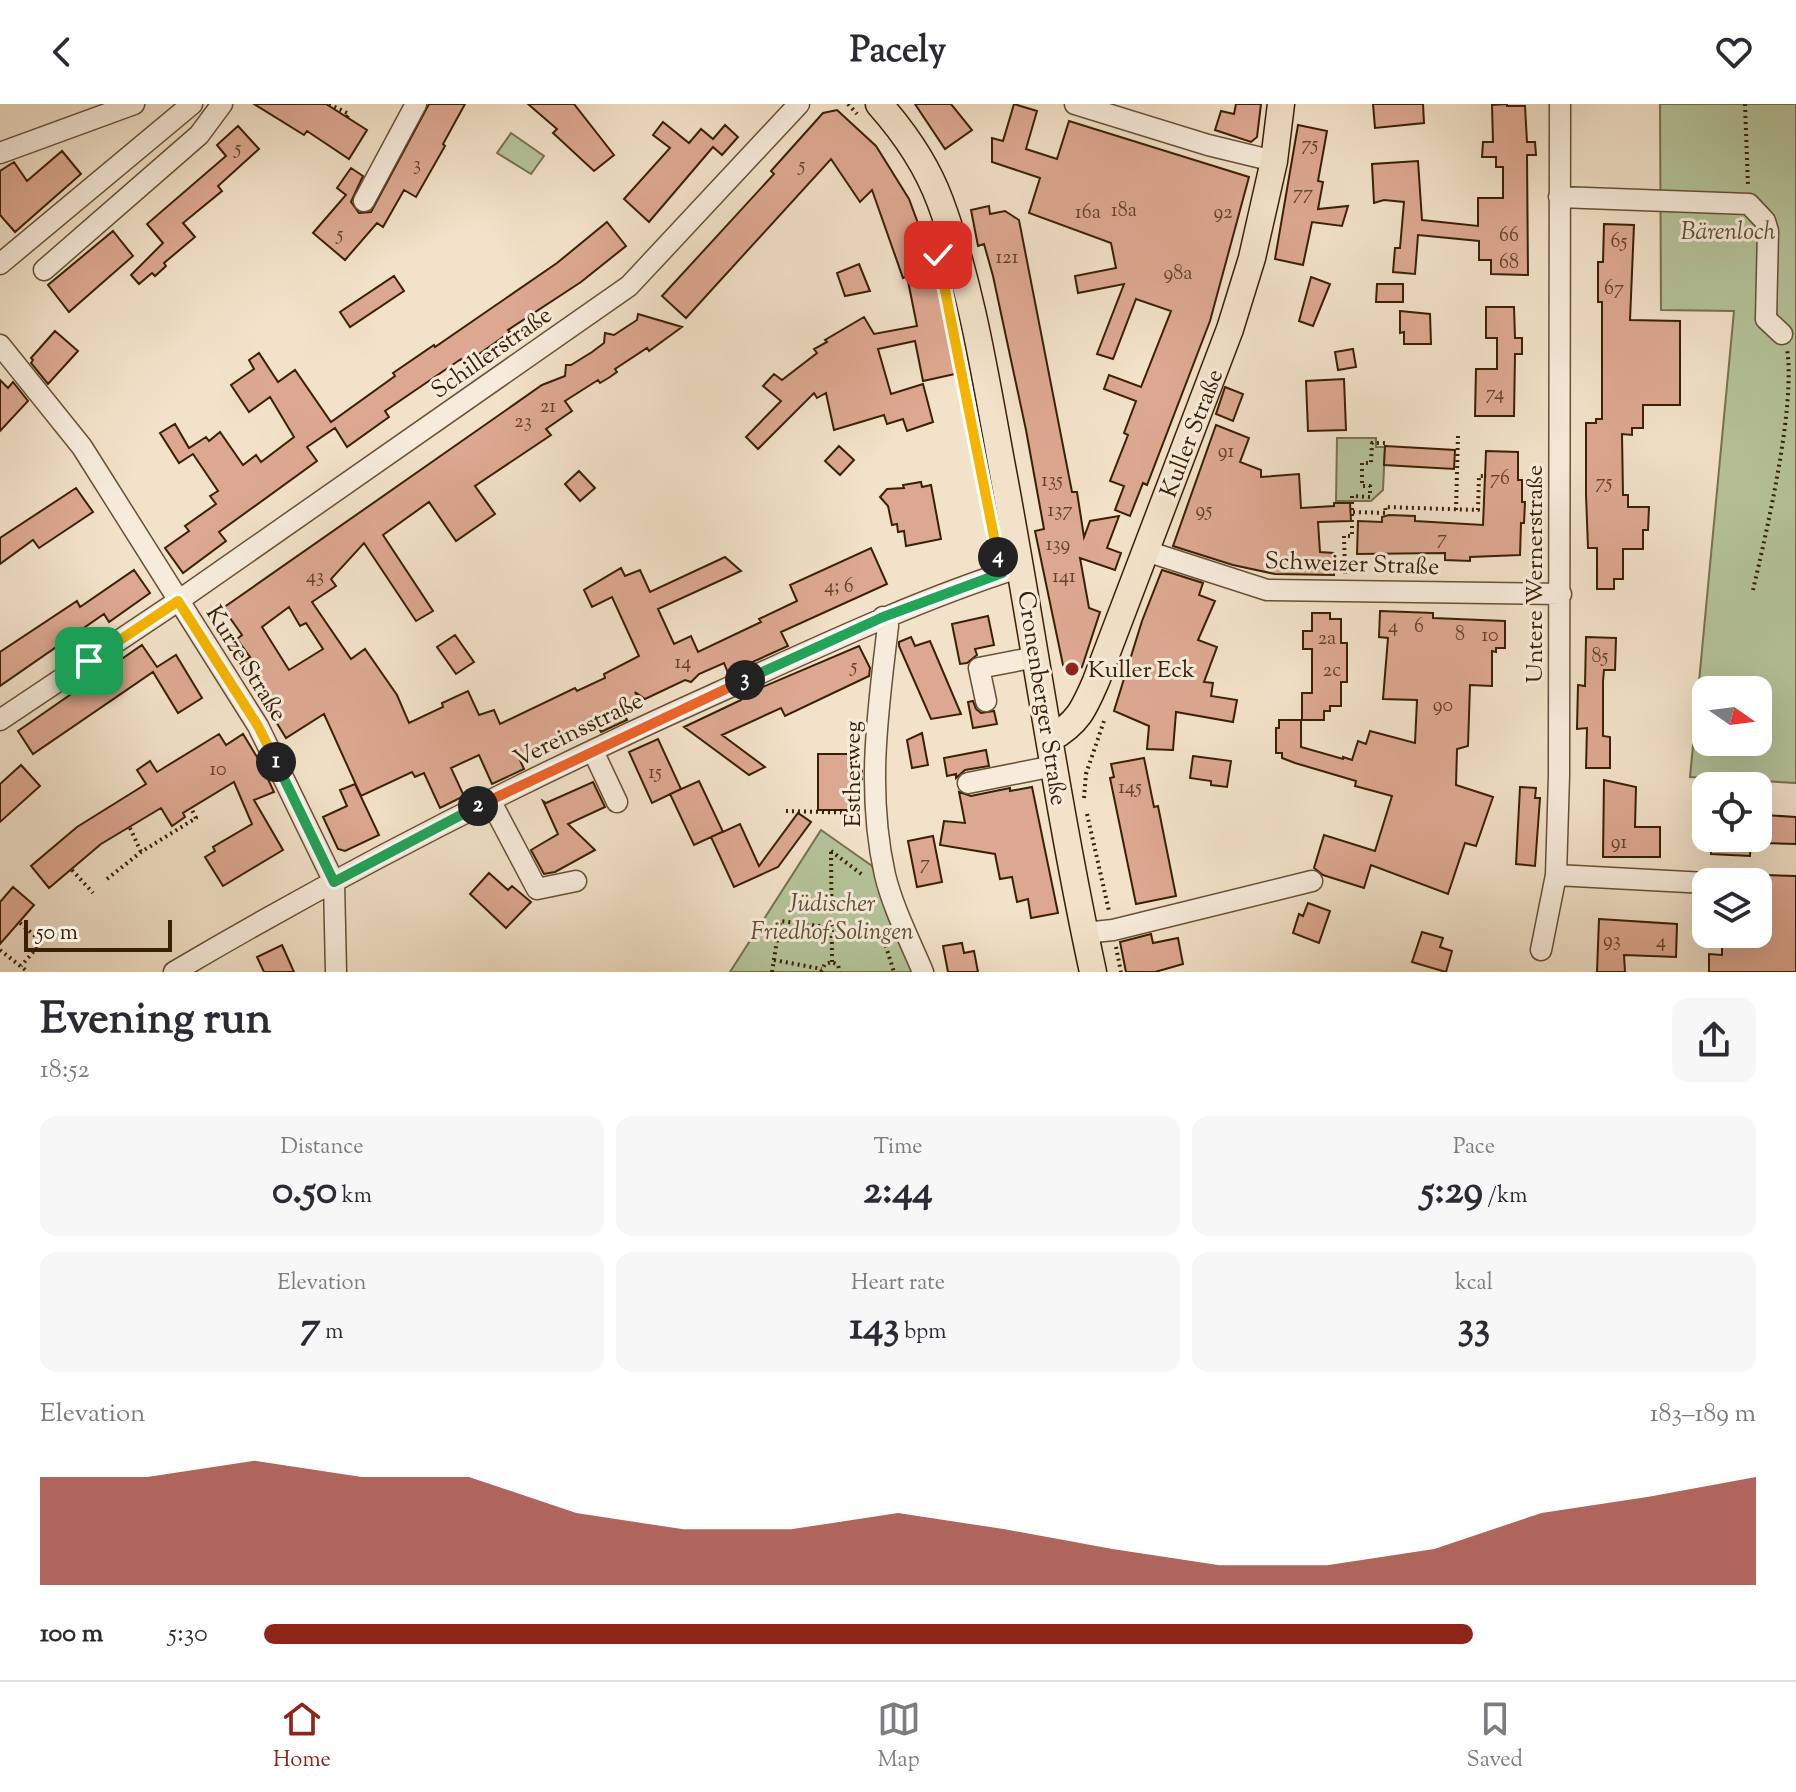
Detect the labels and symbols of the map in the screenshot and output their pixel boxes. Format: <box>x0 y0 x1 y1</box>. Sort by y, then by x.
house number: 75 <box>1302 131 1319 160</box>
house number: 5 <box>234 135 242 164</box>
house number: 3 <box>413 151 421 180</box>
house number: 5 <box>798 152 806 181</box>
house number: 77 <box>1293 180 1313 209</box>
house number: 18a <box>1111 197 1137 226</box>
house number: 16a <box>1075 199 1101 228</box>
house number: 92 <box>1213 199 1233 228</box>
park label: Bärenloch <box>1681 216 1776 250</box>
house number: 5 <box>336 221 344 250</box>
pin <box>904 221 972 289</box>
house number: 66 <box>1499 222 1519 251</box>
house number: 65 <box>1611 228 1628 257</box>
house number: 121 <box>996 244 1019 273</box>
house number: 68 <box>1499 249 1519 278</box>
house number: 98a <box>1164 260 1192 289</box>
house number: 67 <box>1604 275 1624 304</box>
street label: Schillerstraße <box>425 299 560 408</box>
street label: Kuller Straße <box>1153 364 1233 503</box>
house number: 74 <box>1486 380 1504 409</box>
house number: 21 <box>540 393 556 422</box>
house number: 23 <box>514 408 532 437</box>
house number: 91 <box>1218 438 1234 467</box>
house number: 76 <box>1490 465 1510 494</box>
street label: Untere Wernerstraße <box>1519 465 1553 683</box>
house number: 135 <box>1041 467 1063 496</box>
house number: 75 <box>1596 469 1613 498</box>
house number: 137 <box>1048 497 1072 526</box>
house number: 95 <box>1196 497 1213 526</box>
house number: 7 <box>1437 525 1447 554</box>
house number: 139 <box>1046 531 1070 560</box>
pin: 4 <box>978 537 1018 577</box>
street label: Schweizer Straße <box>1264 545 1440 585</box>
house number: 43 <box>306 563 324 592</box>
house number: 141 <box>1052 563 1076 592</box>
house number: 4; 6 <box>824 573 854 602</box>
street label: Cronenberger Straße <box>1007 589 1075 808</box>
street label: Kurze Straße <box>196 599 294 729</box>
house number: 4 <box>1388 613 1398 642</box>
house number: 6 <box>1414 613 1424 642</box>
house number: 8 <box>1455 621 1465 650</box>
house number: 10 <box>1481 622 1499 651</box>
house number: 2a <box>1318 625 1336 654</box>
pin <box>55 627 123 695</box>
house number: 85 <box>1592 643 1609 672</box>
house number: 14 <box>675 649 691 678</box>
house number: 5 <box>850 653 858 682</box>
place label: Kuller Eck <box>1088 654 1195 688</box>
house number: 2c <box>1323 657 1341 686</box>
pin: 3 <box>725 660 765 700</box>
marker: Kuller Eck <box>1063 660 1081 678</box>
north arrow <box>1692 676 1772 756</box>
street label: Vereinsstraße <box>508 685 649 777</box>
house number: 90 <box>1433 692 1453 721</box>
street label: Estherweg <box>837 721 871 827</box>
pin: 1 <box>256 742 296 782</box>
house number: 10 <box>209 756 227 785</box>
house number: 15 <box>648 759 662 788</box>
house number: 145 <box>1118 774 1142 803</box>
pin: 2 <box>458 786 498 826</box>
house number: 91 <box>1611 829 1627 858</box>
house number: 7 <box>920 850 930 879</box>
park label: Jüdischer Friedhof Solingen <box>750 888 914 950</box>
scale bar <box>24 916 172 952</box>
house number: 93 <box>1603 927 1621 956</box>
house number: 4 <box>1656 928 1666 957</box>

